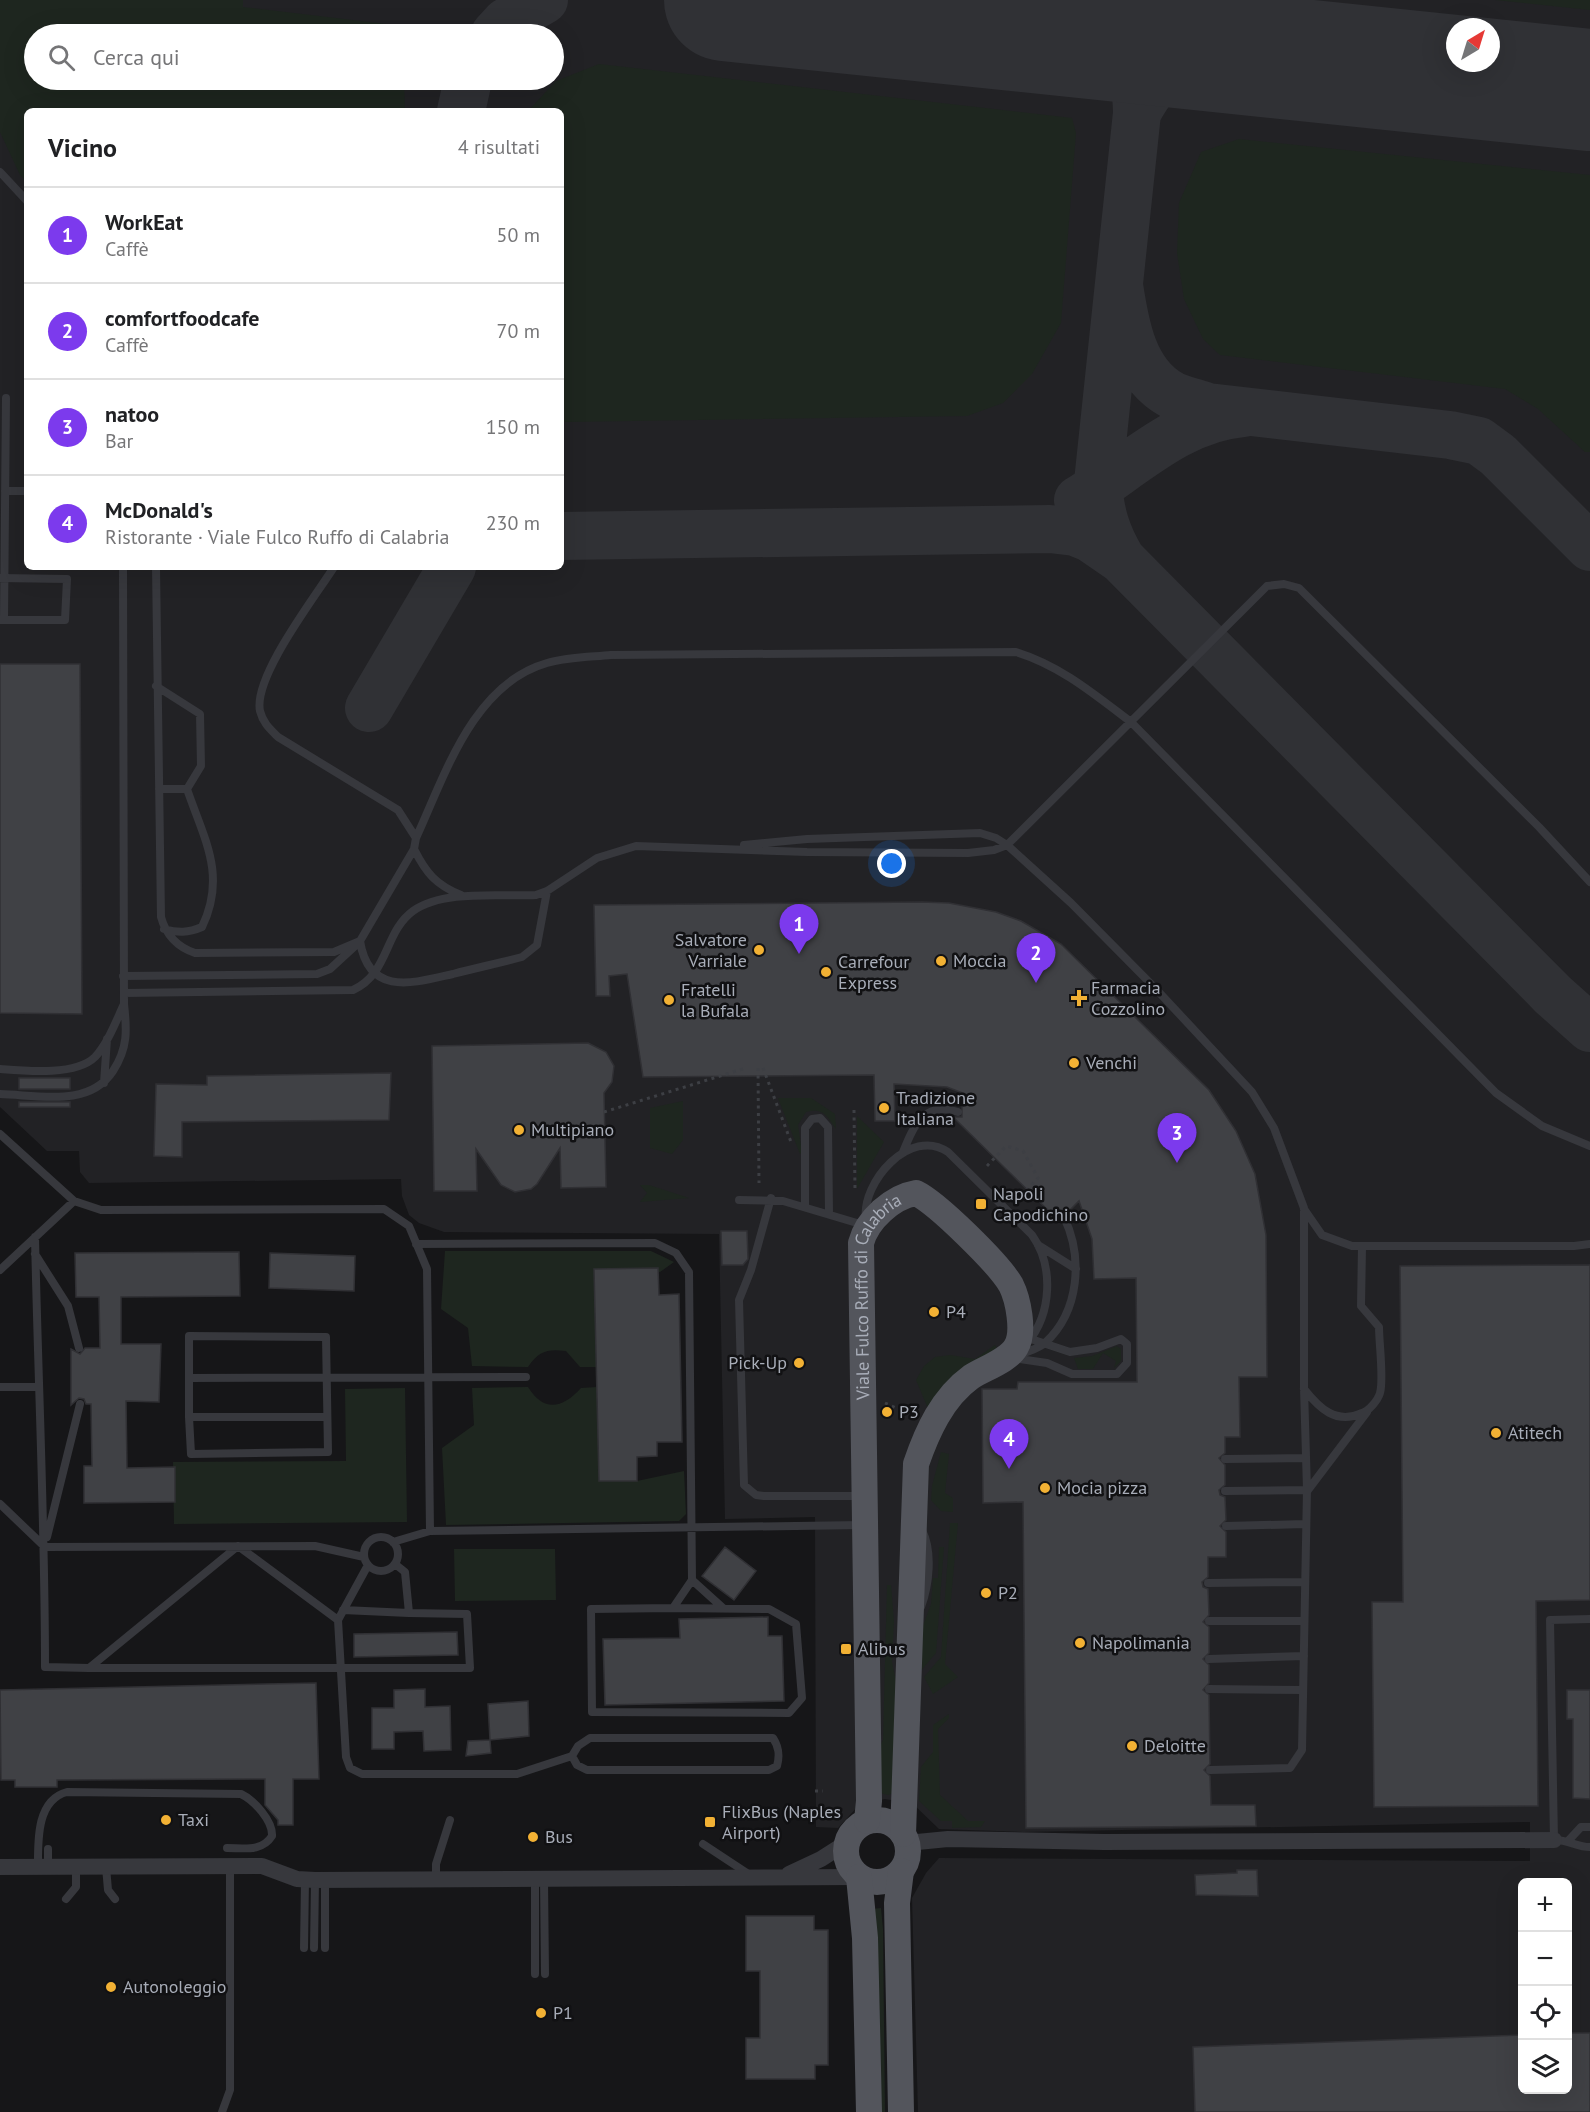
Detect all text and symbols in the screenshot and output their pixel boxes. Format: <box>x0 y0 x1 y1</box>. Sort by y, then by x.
north arrow <box>1446 18 1500 72</box>
search box <box>24 24 564 90</box>
icon: search <box>45 41 78 74</box>
text: Cerca qui <box>93 43 180 71</box>
text: Vicino <box>48 131 117 164</box>
text: 4 risultati <box>458 134 540 160</box>
text: WorkEat <box>105 208 183 236</box>
text: 1 <box>62 222 73 248</box>
text: 50 m <box>497 222 540 248</box>
text: Caffè <box>105 236 149 262</box>
text: comfortfoodcafe <box>105 304 260 332</box>
text: 2 <box>62 318 73 344</box>
text: 70 m <box>497 318 540 344</box>
text: Caffè <box>105 332 149 358</box>
text: natoo <box>105 400 159 428</box>
text: 3 <box>62 414 73 440</box>
text: 150 m <box>486 414 540 440</box>
text: Bar <box>105 428 133 454</box>
text: McDonald's <box>105 496 213 524</box>
text: 4 <box>62 510 73 536</box>
text: 230 m <box>486 510 540 536</box>
text: Ristorante · Viale Fulco Ruffo di Calabria <box>105 524 450 550</box>
your location <box>877 849 906 878</box>
pin: 1 <box>780 904 818 954</box>
place label: Salvatore Varriale <box>675 928 747 972</box>
pin: 2 <box>1016 934 1056 983</box>
marker: Salvatore Varriale <box>752 943 766 957</box>
place label: Moccia <box>953 949 1006 972</box>
place label: Carrefour Express <box>838 950 909 994</box>
marker: Moccia <box>934 954 948 968</box>
marker: Carrefour Express <box>819 965 833 979</box>
place label: Farmacia Cozzolino <box>1091 976 1165 1020</box>
place label: Fratelli la Bufala <box>681 978 749 1022</box>
marker: Farmacia Cozzolino <box>1072 991 1086 1005</box>
marker: Fratelli la Bufala <box>662 993 676 1007</box>
place label: Venchi <box>1085 1051 1137 1074</box>
marker: Venchi <box>1067 1056 1081 1070</box>
place label: Tradizione Italiana <box>896 1086 975 1130</box>
marker: Tradizione Italiana <box>877 1101 891 1115</box>
pin: 3 <box>1158 1114 1196 1163</box>
place label: Multipiano <box>531 1118 614 1141</box>
marker: Multipiano <box>512 1123 526 1137</box>
place label: Napoli Capodichino <box>993 1182 1088 1226</box>
street label: Viale Fulco Ruffo di Calabria <box>849 1188 905 1401</box>
marker: Napoli Capodichino <box>974 1197 988 1211</box>
place label: P4 <box>946 1300 966 1323</box>
marker: P4 <box>927 1305 941 1319</box>
place label: Pick-Up <box>728 1351 787 1374</box>
marker: Pick-Up <box>792 1356 806 1370</box>
place label: P3 <box>899 1400 919 1423</box>
marker: P3 <box>880 1405 894 1419</box>
pin: 4 <box>990 1420 1028 1469</box>
place label: Atitech <box>1508 1421 1562 1444</box>
marker: Atitech <box>1489 1426 1503 1440</box>
place label: Mocia pizza <box>1057 1476 1147 1499</box>
marker: Mocia pizza <box>1038 1481 1052 1495</box>
place label: P2 <box>998 1581 1018 1604</box>
marker: P2 <box>979 1586 993 1600</box>
place label: Napolimania <box>1092 1631 1190 1654</box>
marker: Napolimania <box>1073 1636 1087 1650</box>
place label: Alibus <box>858 1637 906 1660</box>
marker: Alibus <box>839 1642 853 1656</box>
place label: Deloitte <box>1144 1734 1206 1757</box>
marker: Deloitte <box>1125 1739 1139 1753</box>
place label: FlixBus (Naples Airport) <box>722 1800 841 1844</box>
place label: Taxi <box>178 1808 209 1831</box>
marker: Taxi <box>159 1813 173 1827</box>
marker: FlixBus (Naples Airport) <box>703 1815 717 1829</box>
place label: Bus <box>545 1825 573 1848</box>
marker: Bus <box>526 1830 540 1844</box>
map controls <box>1518 1878 1572 2094</box>
button: + <box>1518 1878 1572 1932</box>
button: − <box>1518 1932 1572 1986</box>
place label: Autonoleggio <box>123 1975 226 1998</box>
marker: Autonoleggio <box>104 1980 118 1994</box>
button: locate <box>1518 1986 1572 2040</box>
place label: P1 <box>553 2001 573 2024</box>
marker: P1 <box>534 2006 548 2020</box>
button: layers <box>1518 2040 1572 2094</box>

